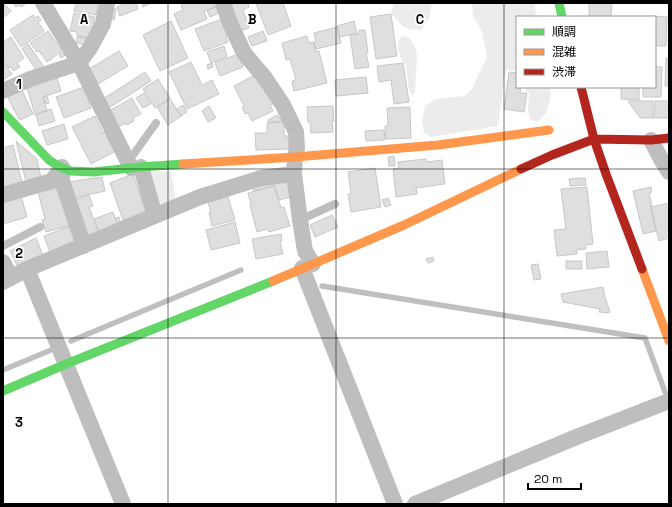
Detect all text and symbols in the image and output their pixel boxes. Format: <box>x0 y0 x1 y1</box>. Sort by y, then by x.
text: A <box>80 11 89 28</box>
text: B <box>248 11 257 28</box>
text: C <box>416 11 424 28</box>
legend <box>516 16 656 88</box>
text: 順調 <box>552 24 576 40</box>
text: 混雑 <box>552 44 576 60</box>
text: 渋滞 <box>552 64 576 80</box>
text: 1 <box>16 76 22 93</box>
text: 2 <box>15 245 23 262</box>
text: 3 <box>15 414 23 431</box>
scale bar <box>528 465 581 491</box>
text: 20 m <box>534 471 562 487</box>

